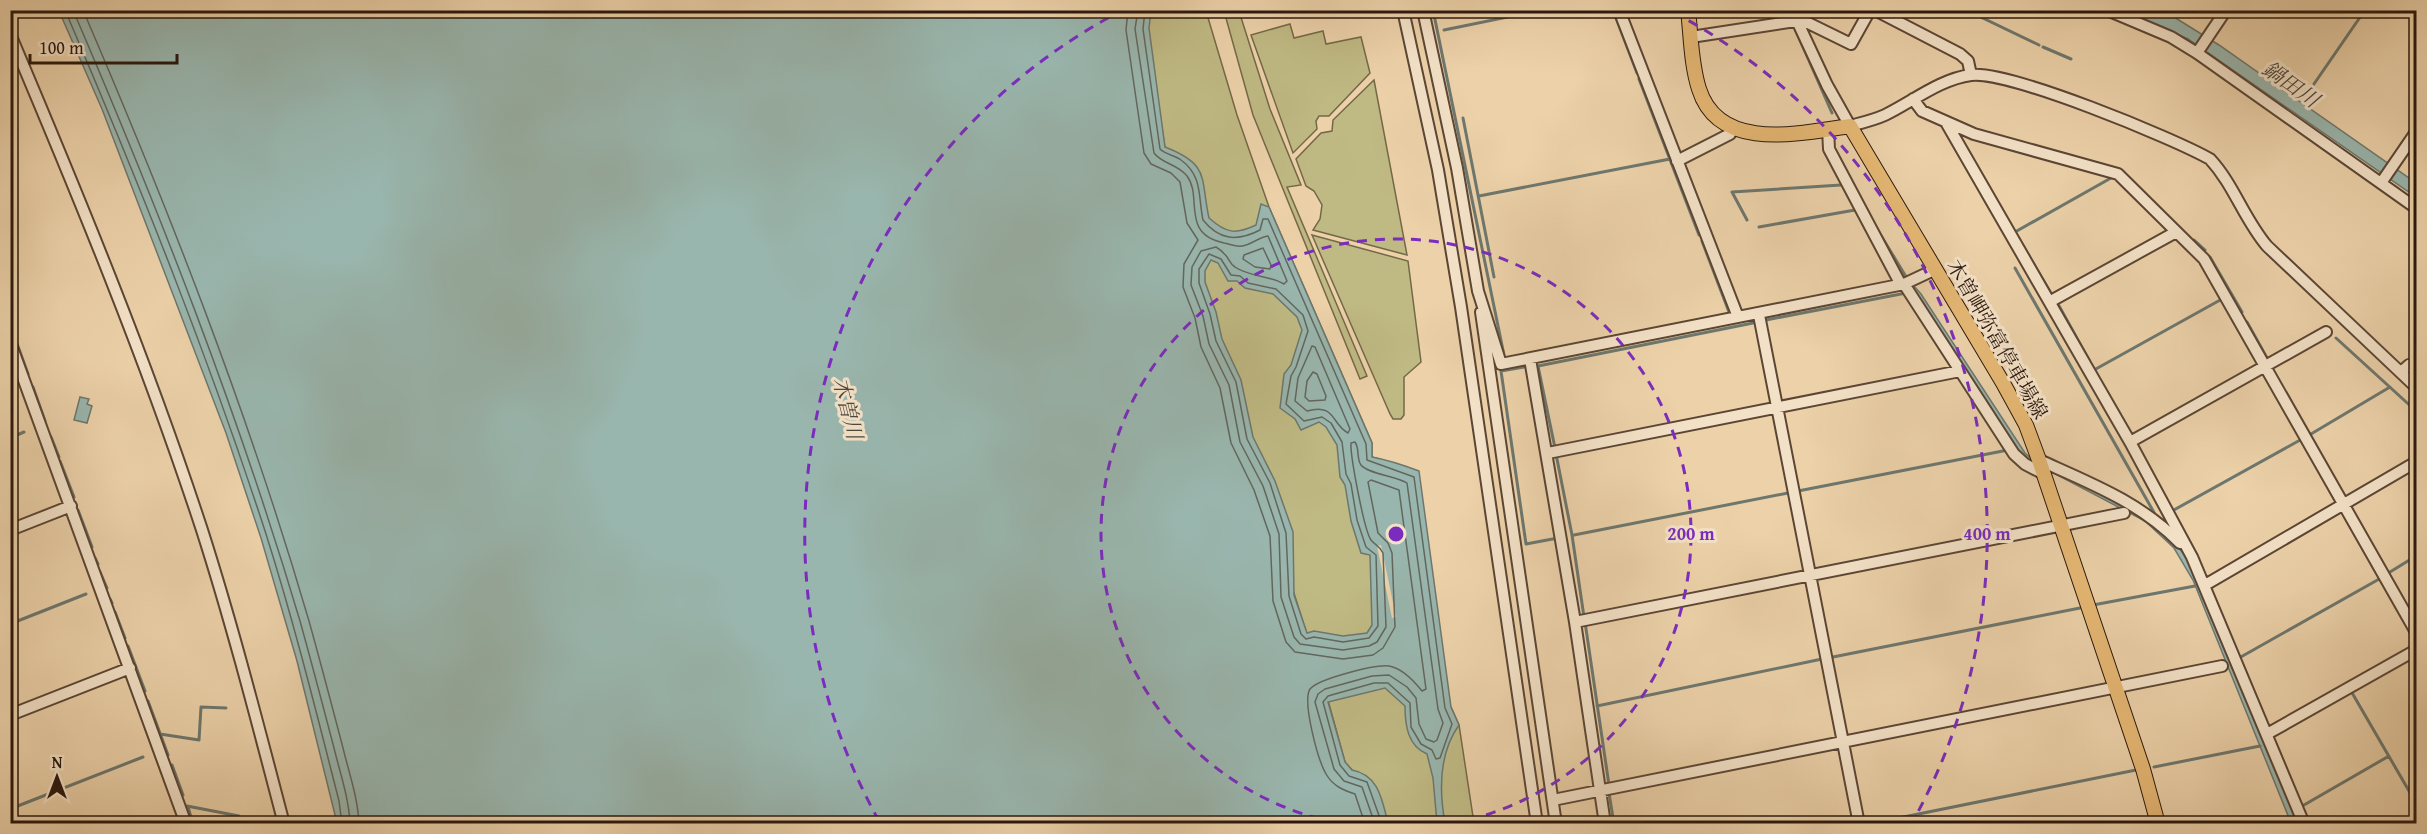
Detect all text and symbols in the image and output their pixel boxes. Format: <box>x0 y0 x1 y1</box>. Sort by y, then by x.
scale bar <box>30 27 177 65</box>
text: 100 m <box>39 34 84 61</box>
water label: 鍋田川 <box>2256 53 2327 116</box>
street label: 木曽岬弥富停車場線 <box>1940 254 2056 424</box>
water label: 木曽川 <box>825 374 871 444</box>
text: 200 m <box>1667 520 1715 547</box>
text: 400 m <box>1963 520 2011 547</box>
centre of rings <box>1386 524 1406 544</box>
north arrow <box>27 747 87 807</box>
text: N <box>52 750 63 774</box>

